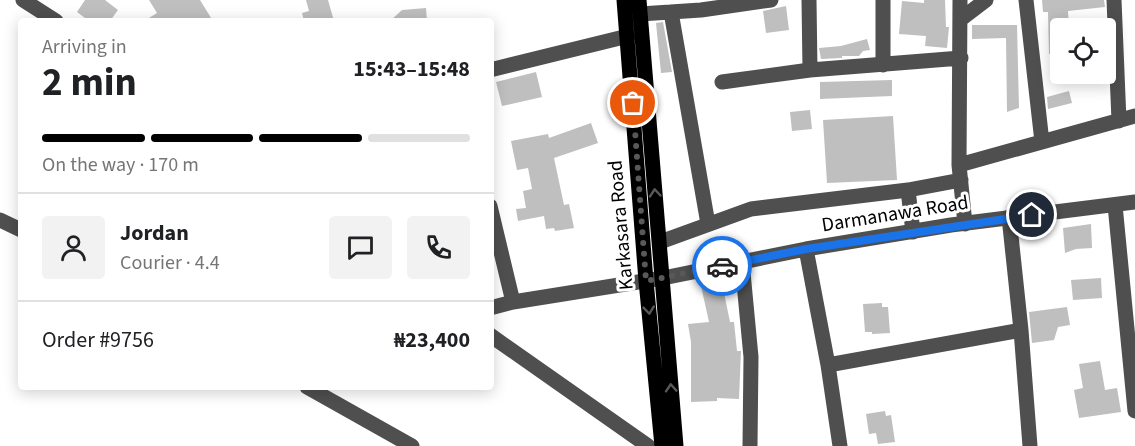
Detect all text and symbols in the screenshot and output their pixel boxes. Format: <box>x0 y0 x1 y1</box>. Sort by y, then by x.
map controls <box>1050 18 1116 84</box>
button: locate <box>1050 18 1116 84</box>
text: Arriving in <box>42 33 127 61</box>
text: 15:43–15:48 <box>353 53 470 85</box>
text: 2 min <box>42 55 137 111</box>
pin <box>607 77 658 128</box>
icon: bag <box>616 86 649 119</box>
text: On the way · 170 m <box>42 151 199 179</box>
street label: Karkasara Road <box>601 159 641 291</box>
one-way arrow <box>649 189 662 198</box>
street label: Darmanawa Road <box>820 189 970 239</box>
pin <box>1006 189 1057 240</box>
icon: home <box>1015 198 1048 231</box>
button: person <box>42 216 105 279</box>
button: chat <box>329 216 392 279</box>
button: phone <box>407 216 470 279</box>
text: Jordan <box>120 217 189 249</box>
courier <box>692 236 752 296</box>
text: Courier · 4.4 <box>120 249 220 277</box>
icon: car <box>706 250 739 283</box>
one-way arrow <box>642 305 655 314</box>
text: Order #9756 <box>42 324 154 356</box>
text: ₦23,400 <box>394 324 470 356</box>
one-way arrow <box>665 383 678 392</box>

